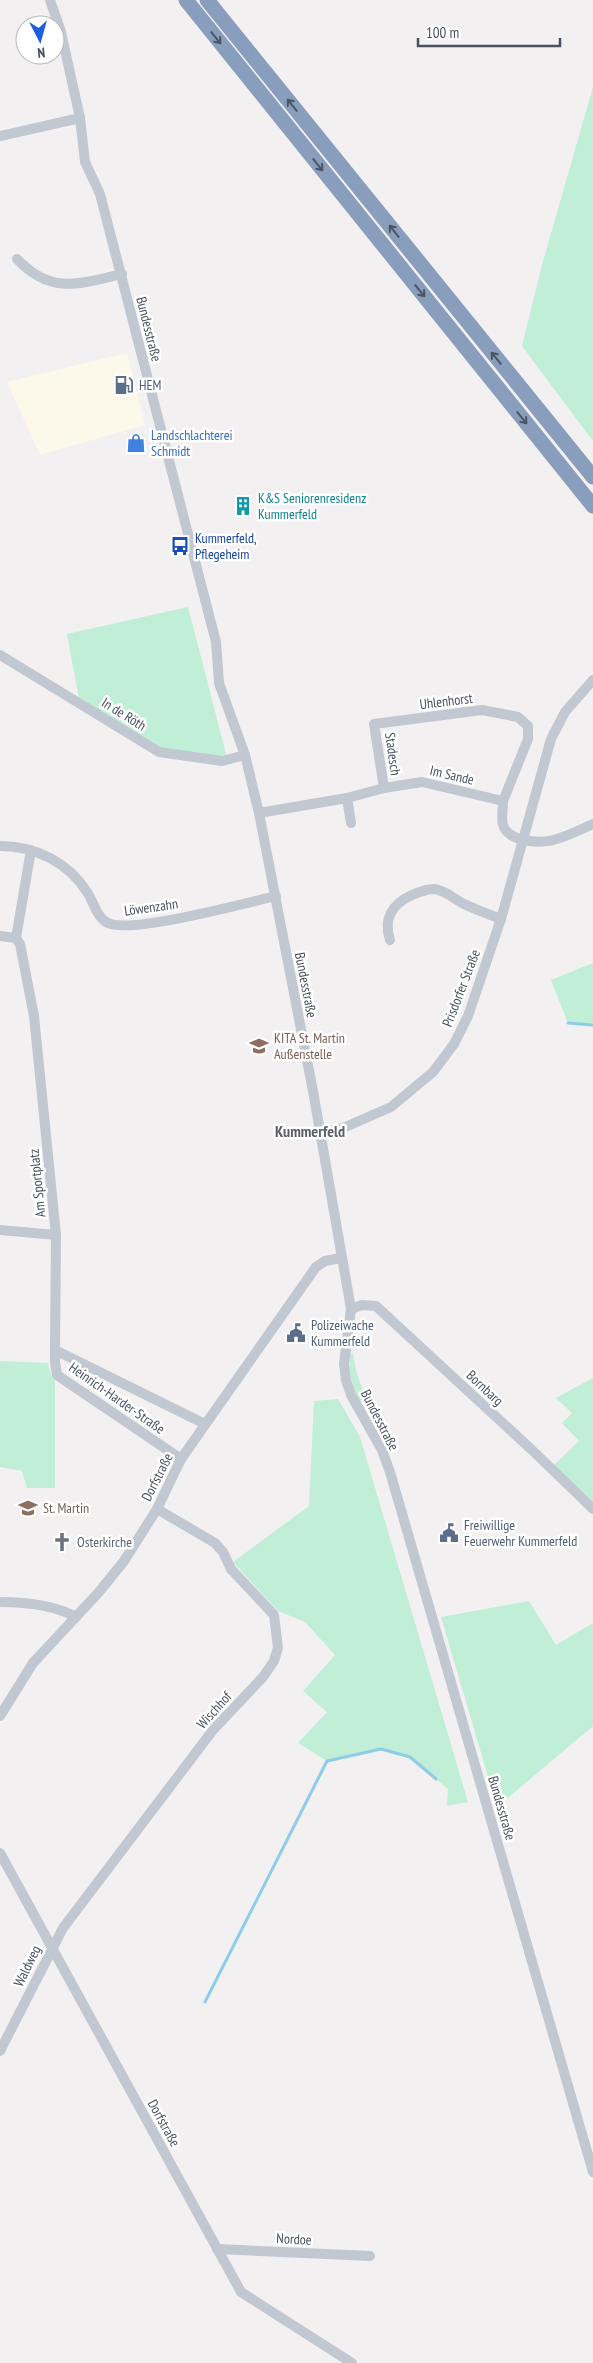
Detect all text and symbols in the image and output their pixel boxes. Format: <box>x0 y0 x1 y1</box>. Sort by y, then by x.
north arrow <box>15 15 65 65</box>
scale bar <box>418 15 560 47</box>
text: 100 m <box>426 23 459 42</box>
one-way arrow <box>211 31 222 44</box>
text: N <box>37 44 46 62</box>
one-way arrow <box>287 99 298 112</box>
one-way arrow <box>313 158 324 171</box>
one-way arrow <box>389 225 400 238</box>
one-way arrow <box>414 284 425 297</box>
street label: Bundesstraße <box>132 295 166 363</box>
one-way arrow <box>491 351 502 364</box>
fuel station icon: HEM <box>113 374 135 396</box>
place label: HEM <box>139 376 162 394</box>
one-way arrow <box>516 411 527 424</box>
place label: Landschlachterei Schmidt <box>151 426 232 460</box>
shop icon: Landschlachterei Schmidt <box>125 432 147 454</box>
place label: K&S Seniorenresidenz Kummerfeld <box>258 489 366 523</box>
building icon: K&S Seniorenresidenz Kummerfeld <box>232 495 254 517</box>
place label: Kummerfeld, Pflegeheim <box>195 529 257 563</box>
bus stop icon: Kummerfeld, Pflegeheim <box>169 535 191 557</box>
street label: Uhlenhorst <box>418 689 474 713</box>
street label: In de Röth <box>98 693 150 735</box>
street label: Stadesch <box>381 731 405 777</box>
street label: Im Sande <box>428 761 476 789</box>
street label: Löwenzahn <box>123 894 179 920</box>
street label: Prisdorfer Straße <box>438 947 484 1029</box>
street label: Bundesstraße <box>291 951 321 1019</box>
place label: KITA St. Martin Außenstelle <box>274 1029 345 1063</box>
school or university icon: KITA St. Martin Außenstelle <box>248 1035 270 1057</box>
district label: Kummerfeld <box>275 1121 345 1141</box>
street label: Am Sportplatz <box>24 1148 50 1218</box>
place label: Polizeiwache Kummerfeld <box>311 1316 374 1350</box>
public building icon: Polizeiwache Kummerfeld <box>285 1322 307 1344</box>
street label: Heinrich-Harder-Straße <box>65 1358 169 1438</box>
street label: Bornbarg <box>463 1366 507 1410</box>
street label: Bundesstraße <box>357 1386 403 1454</box>
street label: Dorfstraße <box>137 1450 177 1504</box>
school or university icon: St. Martin <box>17 1497 39 1519</box>
place label: St. Martin <box>43 1499 89 1517</box>
place label: Freiwillige Feuerwehr Kummerfeld <box>464 1516 577 1550</box>
public building icon: Freiwillige Feuerwehr Kummerfeld <box>438 1522 460 1544</box>
church icon: Osterkirche <box>51 1531 73 1553</box>
place label: Osterkirche <box>77 1533 132 1551</box>
street label: Wischhof <box>193 1687 236 1732</box>
street label: Bundesstraße <box>484 1774 520 1842</box>
street label: Waldweg <box>9 1942 45 1990</box>
street label: Dorfstraße <box>144 2096 184 2150</box>
street label: Nordoe <box>276 2229 312 2249</box>

